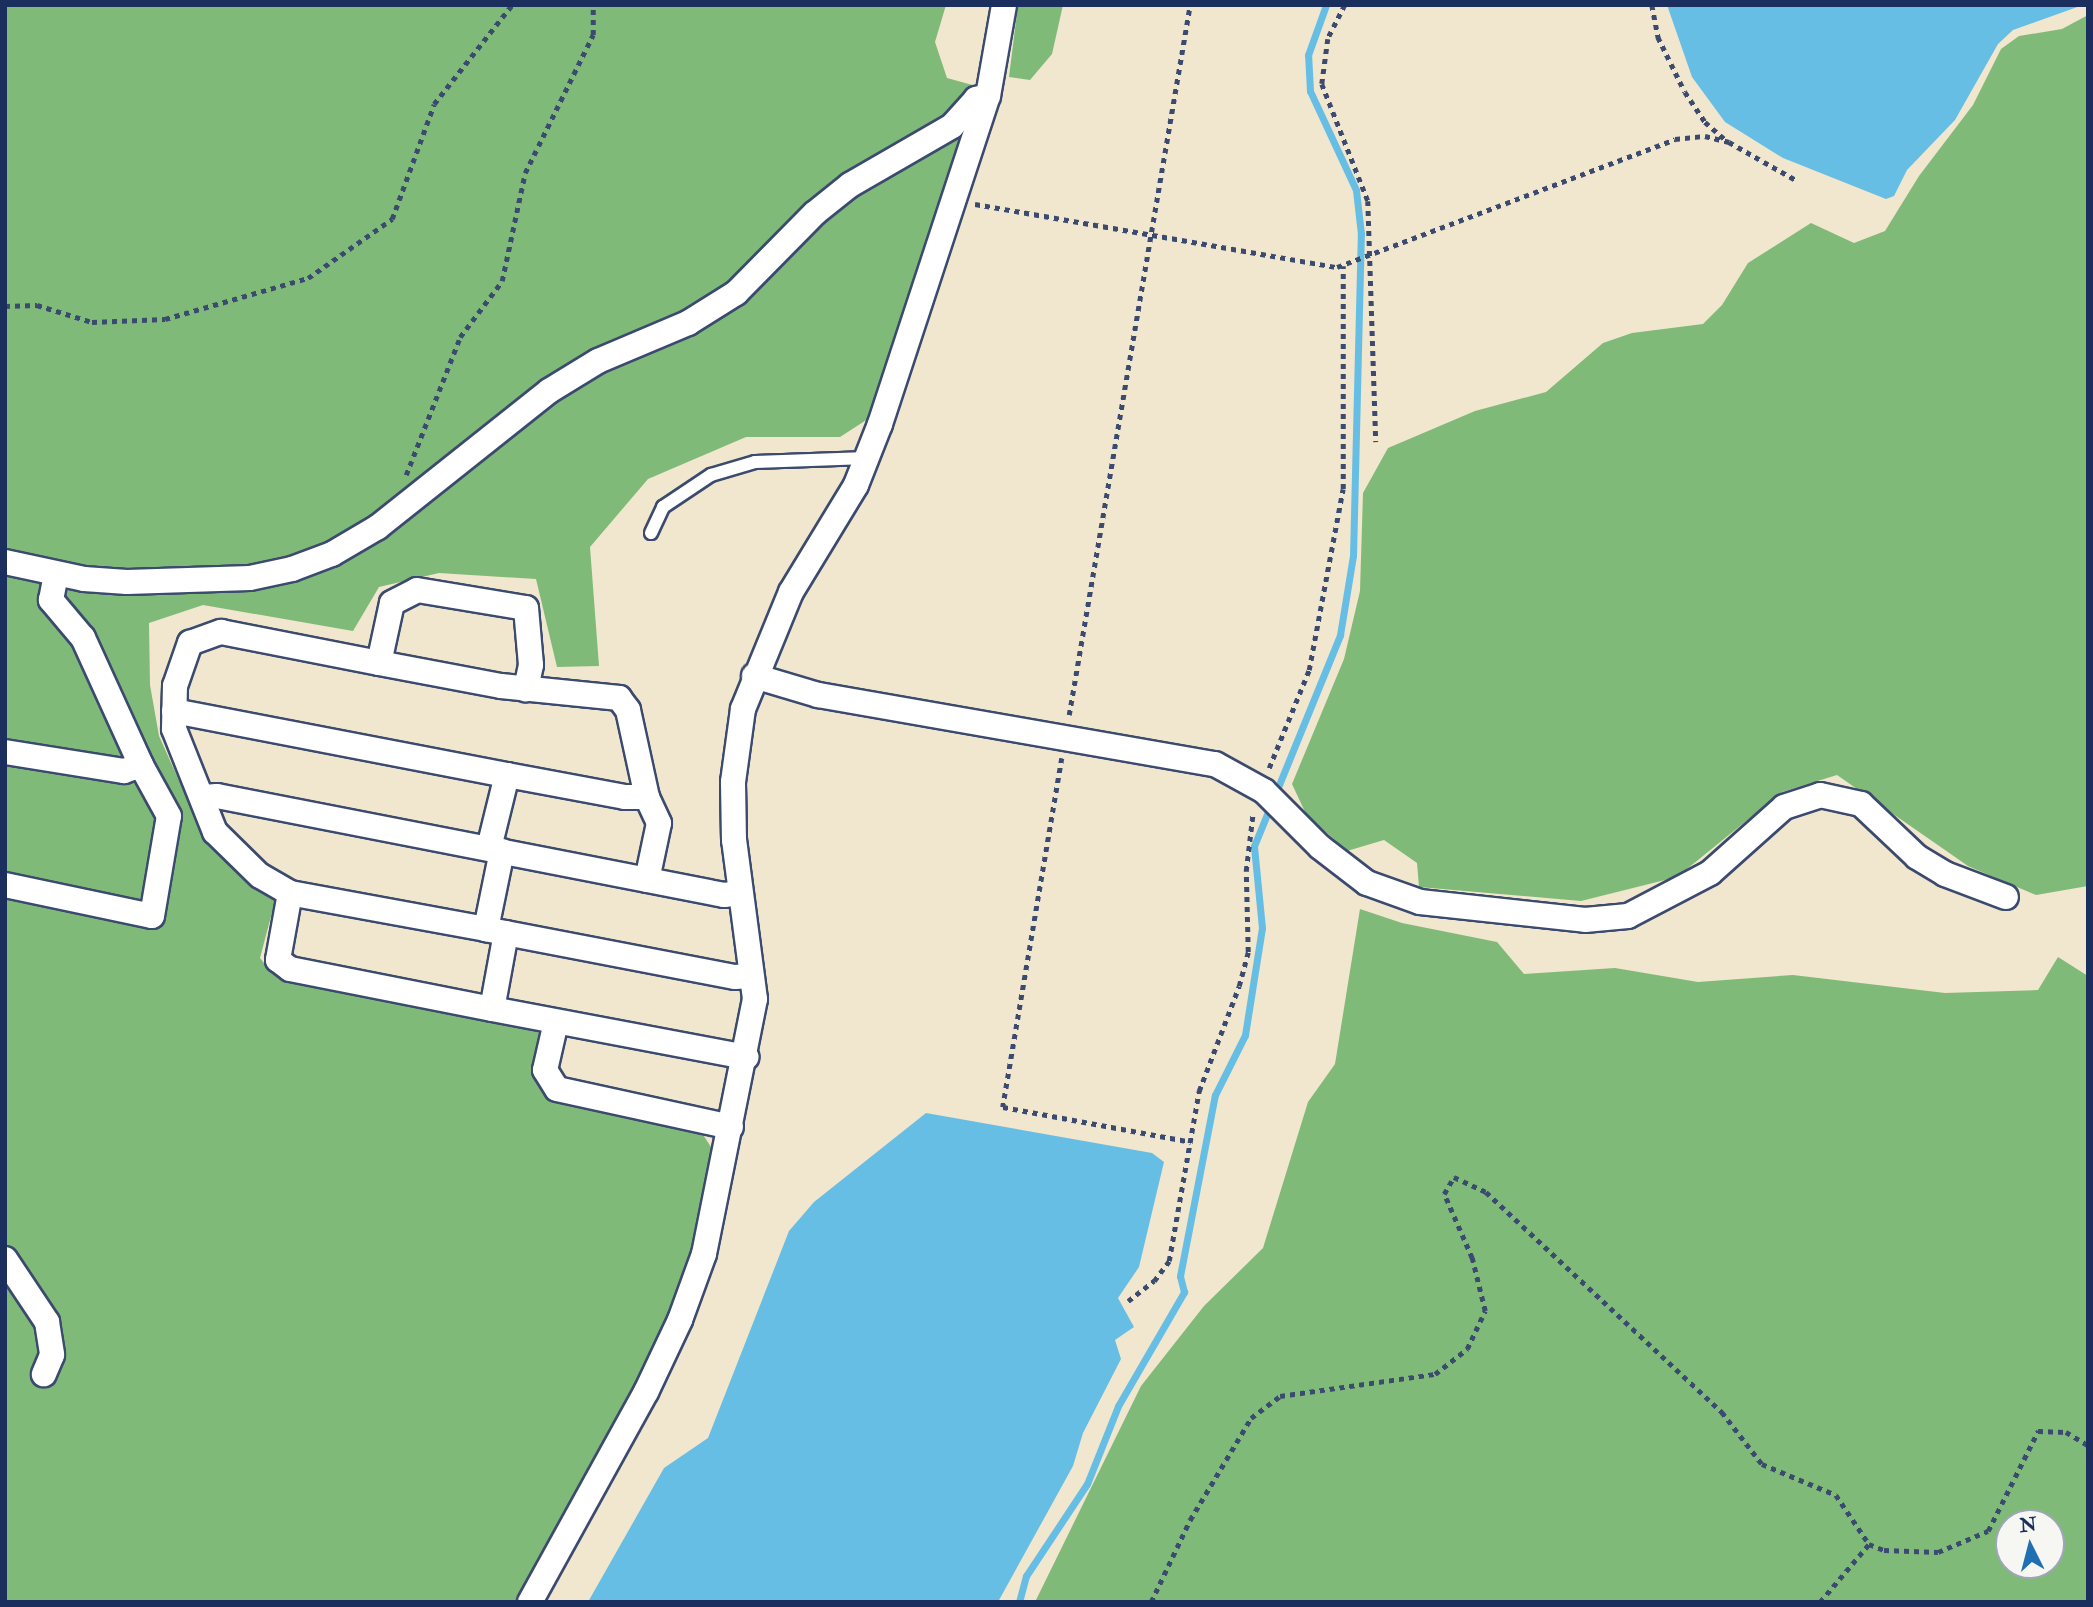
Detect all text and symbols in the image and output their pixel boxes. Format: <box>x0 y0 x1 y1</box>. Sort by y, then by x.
north arrow <box>1995 1509 2065 1579</box>
text: N <box>2018 1512 2038 1538</box>

